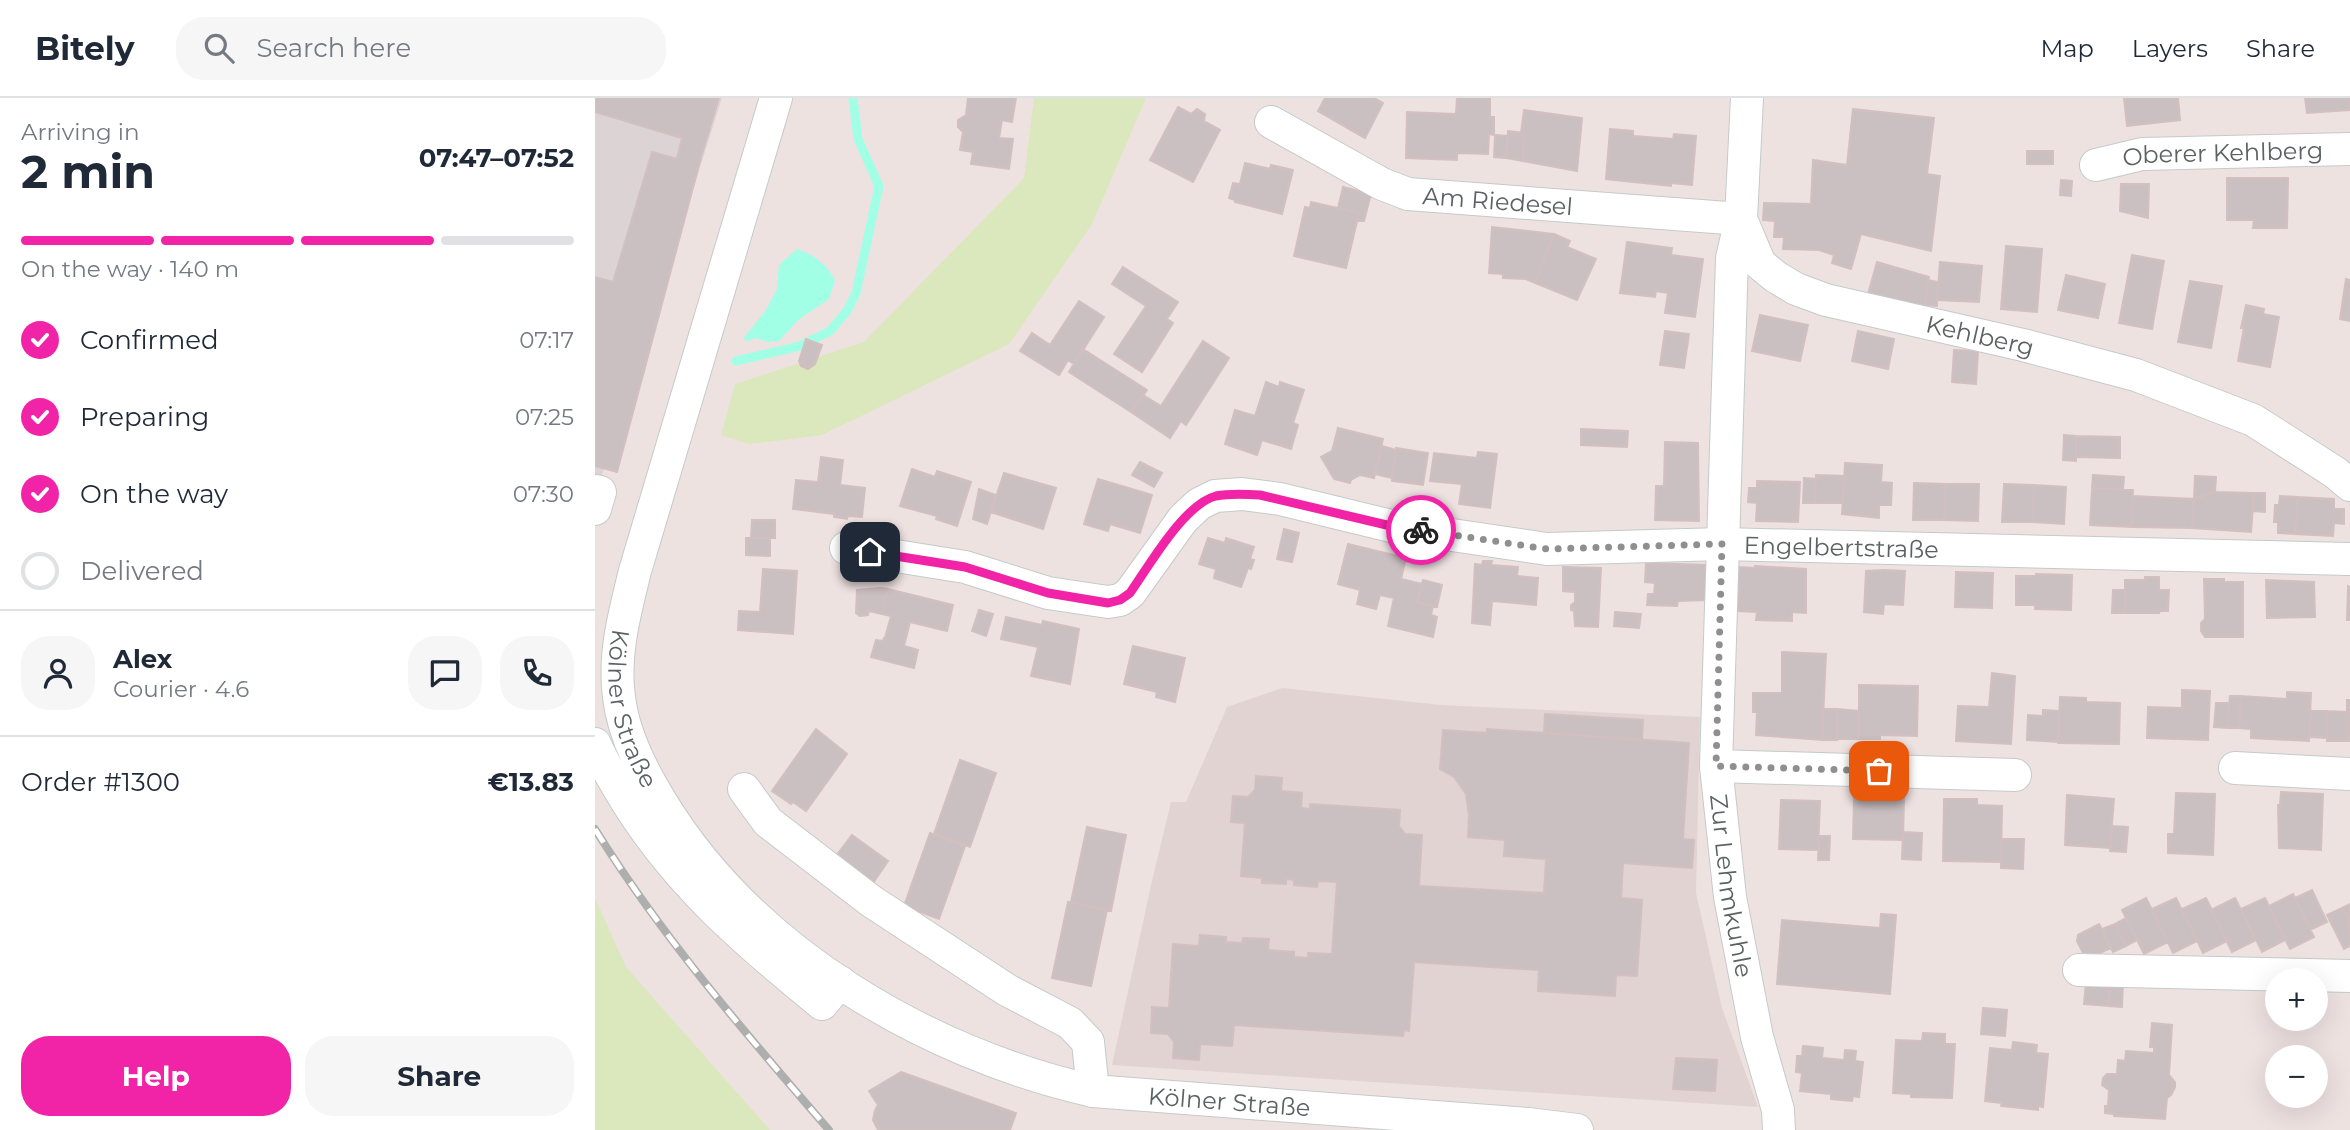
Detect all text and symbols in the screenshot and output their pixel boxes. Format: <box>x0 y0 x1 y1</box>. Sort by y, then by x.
search box <box>176 17 666 80</box>
text: Bitely <box>35 28 134 68</box>
icon: search <box>200 29 238 67</box>
text: Search here <box>256 32 411 64</box>
text: Map <box>2040 34 2094 63</box>
text: Layers <box>2132 34 2208 63</box>
text: Share <box>2246 34 2315 63</box>
text: Arriving in <box>21 118 140 146</box>
street label: Oberer Kehlberg <box>2119 135 2323 173</box>
text: 07:47–07:52 <box>419 142 574 174</box>
text: 2 min <box>21 143 155 200</box>
street label: Am Riedesel <box>1421 181 1574 221</box>
text: On the way · 140 m <box>21 255 239 283</box>
street label: Kehlberg <box>1923 309 2038 362</box>
icon: check <box>21 321 59 359</box>
text: Confirmed <box>80 324 219 356</box>
text: 07:17 <box>519 326 574 354</box>
icon: check <box>21 398 59 436</box>
text: Preparing <box>80 401 209 433</box>
text: 07:25 <box>515 403 574 431</box>
icon: check <box>21 475 59 513</box>
text: On the way <box>80 478 228 510</box>
text: 07:30 <box>513 480 574 508</box>
courier <box>1386 495 1456 565</box>
icon: bike <box>1402 511 1440 549</box>
pin <box>840 522 900 582</box>
street label: Engelbertstraße <box>1743 530 1939 564</box>
icon: home <box>851 533 889 571</box>
text: Delivered <box>80 555 204 587</box>
street label: Kölner Straße <box>603 627 664 793</box>
button: person <box>21 636 95 710</box>
button: chat <box>408 636 482 710</box>
button: phone <box>500 636 574 710</box>
text: Alex <box>113 643 172 675</box>
text: Courier · 4.6 <box>113 675 249 703</box>
pin <box>1849 741 1909 801</box>
icon: bag <box>1860 752 1898 790</box>
text: Order #1300 <box>21 766 180 798</box>
text: €13.83 <box>487 766 574 798</box>
street label: Zur Lehmkuhle <box>1705 793 1760 980</box>
map controls <box>2265 968 2328 1108</box>
button: + <box>2265 968 2328 1031</box>
button: Help <box>21 1036 291 1116</box>
button: Share <box>305 1036 574 1116</box>
button: − <box>2265 1045 2328 1108</box>
street label: Kölner Straße <box>1147 1081 1311 1122</box>

